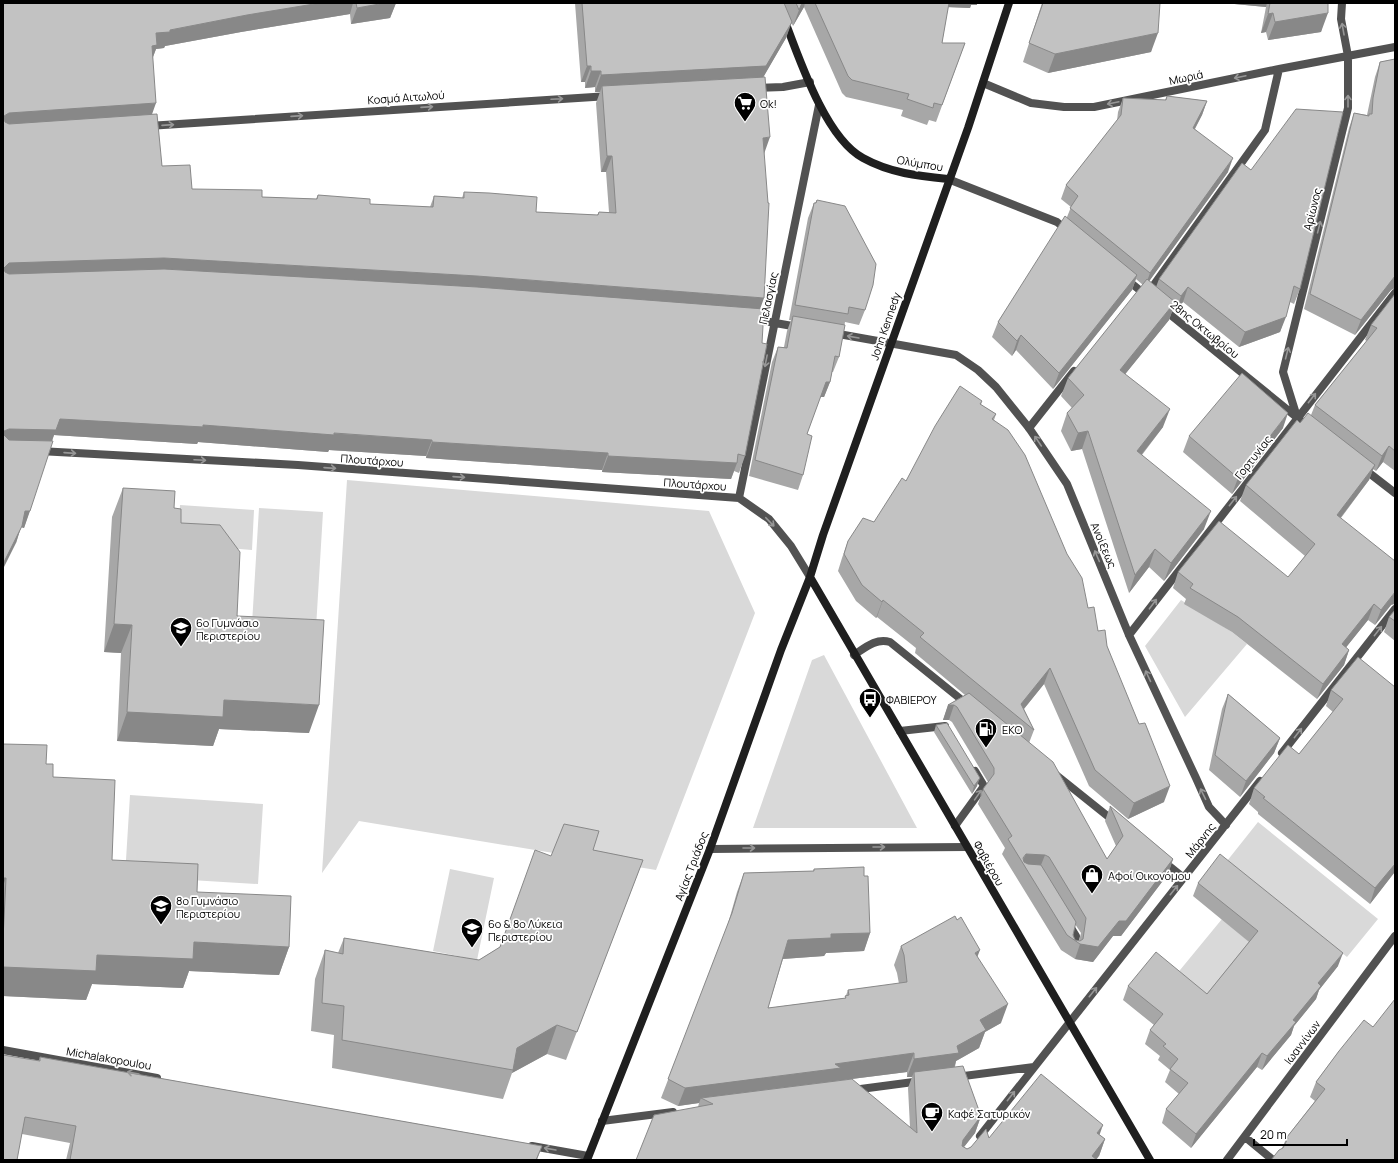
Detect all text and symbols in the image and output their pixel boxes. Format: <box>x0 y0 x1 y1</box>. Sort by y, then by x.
one-way arrow <box>1339 23 1347 36</box>
street label: Μωριά <box>1167 66 1205 88</box>
one-way arrow <box>1234 73 1247 81</box>
street label: Κοσμά Αιτωλού <box>367 87 445 107</box>
supermarket icon: Ok! <box>732 90 758 123</box>
one-way arrow <box>1344 95 1352 108</box>
one-way arrow <box>550 96 563 103</box>
place label: Ok! <box>760 96 777 111</box>
one-way arrow <box>1107 100 1120 108</box>
one-way arrow <box>420 103 433 110</box>
one-way arrow <box>290 112 303 119</box>
one-way arrow <box>161 121 174 128</box>
street label: Ολύμπου <box>896 152 944 174</box>
street label: Αρίωνος <box>1299 186 1325 232</box>
one-way arrow <box>1315 221 1323 234</box>
street label: Πελασγίας <box>755 270 781 326</box>
street label: John Kennedy <box>866 290 904 362</box>
street label: 28ης Οκτωβρίου <box>1168 297 1242 361</box>
one-way arrow <box>847 332 860 340</box>
one-way arrow <box>1284 347 1292 360</box>
one-way arrow <box>762 355 770 368</box>
one-way arrow <box>1308 393 1317 404</box>
street label: Γορτυνίας <box>1231 432 1275 482</box>
one-way arrow <box>1034 436 1042 447</box>
one-way arrow <box>63 449 76 456</box>
street label: Πλουτάρχου <box>340 450 404 470</box>
one-way arrow <box>193 456 206 464</box>
one-way arrow <box>323 464 336 471</box>
one-way arrow <box>452 474 465 481</box>
street label: Πλουτάρχου <box>663 474 727 494</box>
one-way arrow <box>1228 496 1237 507</box>
one-way arrow <box>765 517 775 527</box>
street label: Ανοίξεως <box>1088 520 1120 570</box>
one-way arrow <box>1092 551 1100 563</box>
one-way arrow <box>1149 599 1157 610</box>
school or university icon: 6ο Γυμνάσιο Περιστερίου <box>168 615 194 648</box>
place label: 6ο Γυμνάσιο Περιστερίου <box>196 615 260 643</box>
one-way arrow <box>1373 625 1382 636</box>
one-way arrow <box>1144 670 1152 682</box>
bus stop icon: ΦΑΒΙΕΡΟΥ <box>857 686 883 719</box>
place label: ΦΑΒΙΕΡΟΥ <box>886 692 937 707</box>
fuel station icon: EKO <box>973 716 999 749</box>
place label: EKO <box>1002 722 1022 737</box>
one-way arrow <box>1293 728 1302 739</box>
one-way arrow <box>1199 788 1206 800</box>
one-way arrow <box>973 789 982 800</box>
street label: Μάρνης <box>1182 819 1218 861</box>
street label: Αγίας Τριάδος <box>671 829 711 903</box>
street label: Φαβιέρου <box>970 838 1008 888</box>
one-way arrow <box>872 843 885 851</box>
one-way arrow <box>742 844 755 852</box>
shop icon: Αφοί Οικονόμου <box>1079 862 1105 895</box>
place label: Αφοί Οικονόμου <box>1108 868 1191 883</box>
one-way arrow <box>1170 885 1178 896</box>
school or university icon: 8ο Γυμνάσιο Περιστερίου <box>148 893 174 926</box>
place label: 8ο Γυμνάσιο Περιστερίου <box>176 893 240 921</box>
school or university icon: 6ο & 8ο Λύκεια Περιστερίου <box>459 916 485 949</box>
place label: 6ο & 8ο Λύκεια Περιστερίου <box>488 916 562 944</box>
one-way arrow <box>1088 987 1097 997</box>
street label: Ιωαννίνων <box>1280 1017 1324 1067</box>
street label: Michalakopoulou <box>65 1043 153 1073</box>
one-way arrow <box>127 1069 140 1077</box>
one-way arrow <box>1007 1091 1016 1102</box>
cafe icon: Καφέ Σατυρικόν <box>919 1100 945 1133</box>
place label: Καφέ Σατυρικόν <box>948 1106 1031 1121</box>
scale bar <box>1254 1121 1347 1147</box>
text: 20 m <box>1260 1126 1287 1143</box>
one-way arrow <box>544 1145 557 1153</box>

